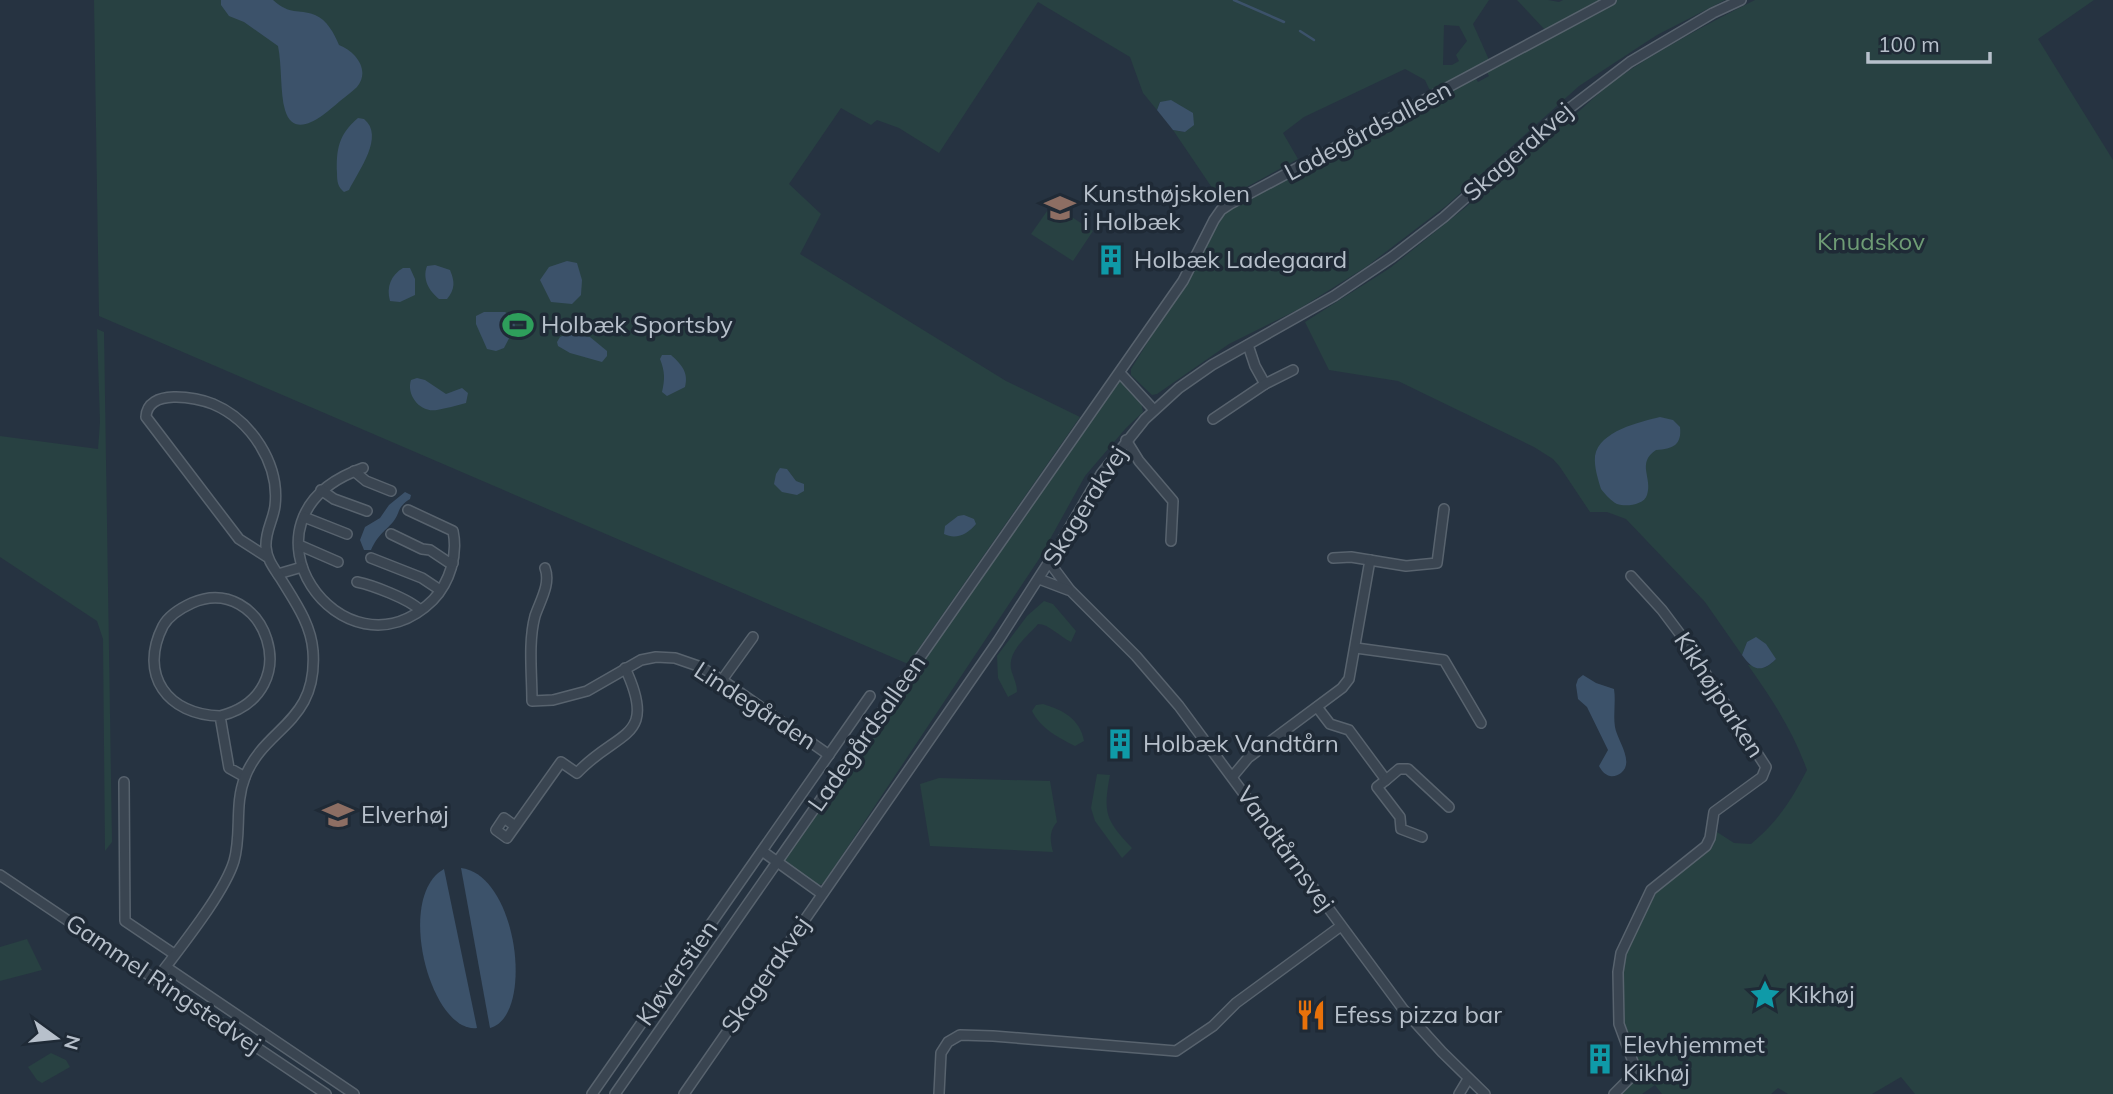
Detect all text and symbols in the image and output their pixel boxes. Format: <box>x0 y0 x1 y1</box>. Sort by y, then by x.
scale bar <box>1868 21 1990 65</box>
text: 100 m <box>1878 31 1940 57</box>
street label: Ladegårdsalleen <box>1279 74 1456 187</box>
street label: Skagerakvej <box>1456 96 1578 207</box>
place label: Kunsthøjskolen i Holbæk <box>1083 178 1250 236</box>
school or university icon: Kunsthøjskolen i Holbæk <box>1043 191 1077 225</box>
park label: Knudskov <box>1817 226 1925 256</box>
building icon: Holbæk Ladegaard <box>1094 243 1128 277</box>
place label: Holbæk Ladegaard <box>1134 244 1347 274</box>
sports icon: Holbæk Sportsby <box>501 308 535 342</box>
place label: Holbæk Sportsby <box>541 309 733 339</box>
street label: Skagerakvej <box>1036 440 1133 571</box>
street label: Kikhøjparken <box>1668 626 1771 763</box>
street label: Ladegårdsalleen <box>801 648 931 817</box>
street label: Lindegården <box>689 655 822 756</box>
building icon: Holbæk Vandtårn <box>1103 727 1137 761</box>
place label: Holbæk Vandtårn <box>1143 728 1339 758</box>
street label: Vandtårnsvej <box>1231 780 1341 917</box>
school or university icon: Elverhøj <box>321 798 355 832</box>
place label: Elverhøj <box>361 799 449 829</box>
street label: Gammel Ringstedvej <box>60 907 267 1060</box>
street label: Skagerakvej <box>714 910 816 1038</box>
street label: Kløverstien <box>629 914 723 1031</box>
place icon: Kikhøj <box>1748 978 1782 1012</box>
place label: Kikhøj <box>1788 979 1855 1009</box>
restaurant icon: Efess pizza bar <box>1294 998 1328 1032</box>
place label: Efess pizza bar <box>1334 999 1502 1029</box>
north arrow <box>21 1003 91 1073</box>
place label: Elevhjemmet Kikhøj <box>1623 1029 1765 1087</box>
text: N <box>59 1032 86 1052</box>
building icon: Elevhjemmet Kikhøj <box>1583 1042 1617 1076</box>

